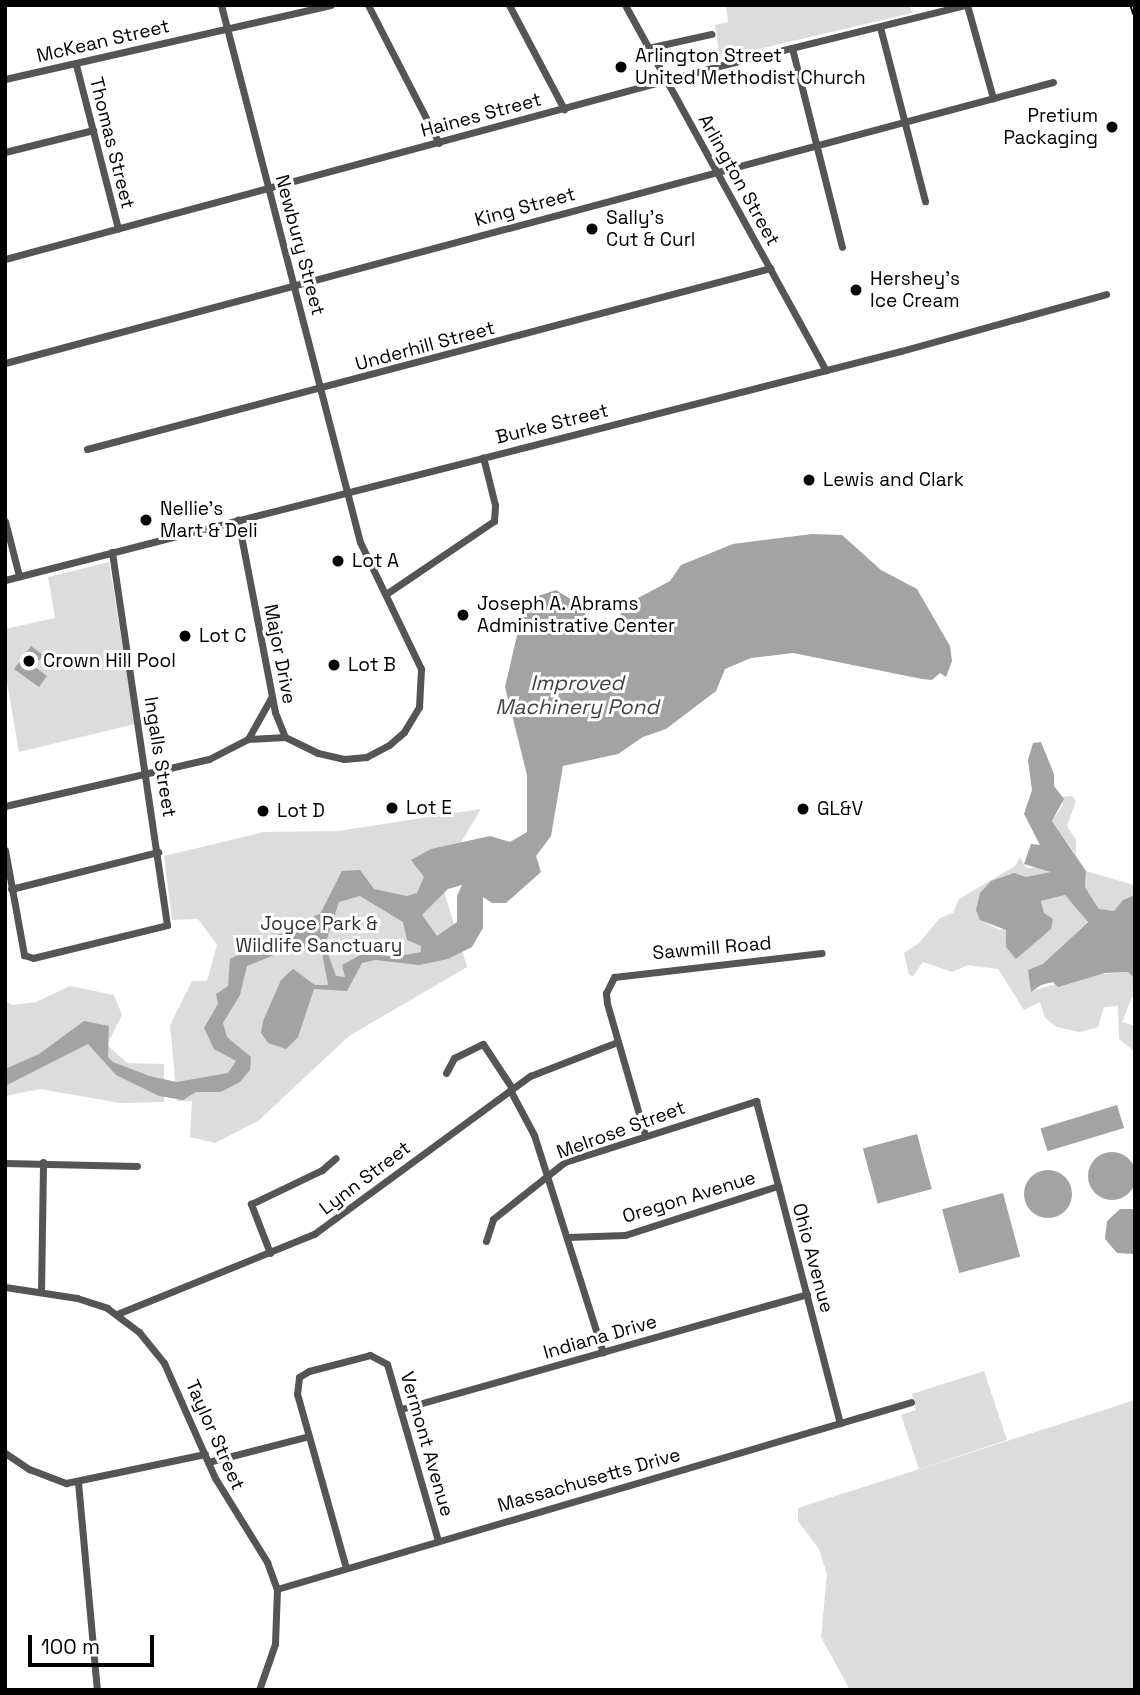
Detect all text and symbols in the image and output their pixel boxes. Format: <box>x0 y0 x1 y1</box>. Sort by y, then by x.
street label: McKean Street <box>34 15 172 67</box>
place label: Arlington Street United Methodist Church <box>635 45 866 89</box>
marker: Arlington Street United Methodist Church <box>613 59 629 75</box>
street label: Thomas Street <box>85 75 139 211</box>
street label: Haines Street <box>418 88 544 142</box>
place label: Pretium Packaging <box>1003 105 1098 149</box>
street label: Arlington Street <box>693 110 785 250</box>
marker: Pretium Packaging <box>1104 119 1120 135</box>
street label: Newbury Street <box>270 172 330 318</box>
street label: King Street <box>472 183 578 231</box>
place label: Sally's Cut & Curl <box>606 207 695 251</box>
marker: Sally's Cut & Curl <box>584 221 600 237</box>
place label: Hershey's Ice Cream <box>870 268 960 312</box>
marker: Hershey's Ice Cream <box>848 282 864 298</box>
street label: Underhill Street <box>353 316 497 376</box>
street label: Burke Street <box>493 399 611 449</box>
place label: Lewis and Clark <box>823 469 964 491</box>
marker: Lewis and Clark <box>801 472 817 488</box>
place label: Nellie's Mart & Deli <box>160 498 258 542</box>
marker: Nellie's Mart & Deli <box>138 512 154 528</box>
place label: Lot A <box>352 550 399 572</box>
marker: Lot A <box>330 553 346 569</box>
place label: Joseph A. Abrams Administrative Center <box>477 593 675 637</box>
street label: Major Drive <box>259 602 301 706</box>
marker: Joseph A. Abrams Administrative Center <box>455 607 471 623</box>
place label: Lot C <box>199 625 246 647</box>
marker: Lot C <box>177 628 193 644</box>
place label: Crown Hill Pool <box>43 650 176 672</box>
marker: Crown Hill Pool <box>21 653 37 669</box>
place label: Lot B <box>348 654 396 676</box>
marker: Lot B <box>326 657 342 673</box>
water label: Improved Machinery Pond <box>495 670 659 720</box>
street label: Ingalls Street <box>139 695 181 819</box>
place label: Lot E <box>406 797 452 819</box>
place label: GL&V <box>817 798 863 820</box>
place label: Lot D <box>277 800 325 822</box>
marker: Lot E <box>384 800 400 816</box>
marker: GL&V <box>795 801 811 817</box>
marker: Lot D <box>255 803 271 819</box>
park label: Joyce Park & Wildlife Sanctuary <box>236 913 402 957</box>
street label: Sawmill Road <box>652 931 772 965</box>
street label: Melrose Street <box>554 1096 688 1164</box>
street label: Lynn Street <box>315 1136 415 1220</box>
street label: Oregon Avenue <box>620 1166 758 1228</box>
street label: Ohio Avenue <box>787 1201 839 1315</box>
street label: Indiana Drive <box>541 1310 659 1364</box>
street label: Vermont Avenue <box>395 1369 459 1519</box>
street label: Taylor Street <box>181 1376 249 1494</box>
street label: Massachusetts Drive <box>495 1443 683 1517</box>
scale bar <box>32 1622 158 1666</box>
text: 100 m <box>41 1633 100 1660</box>

